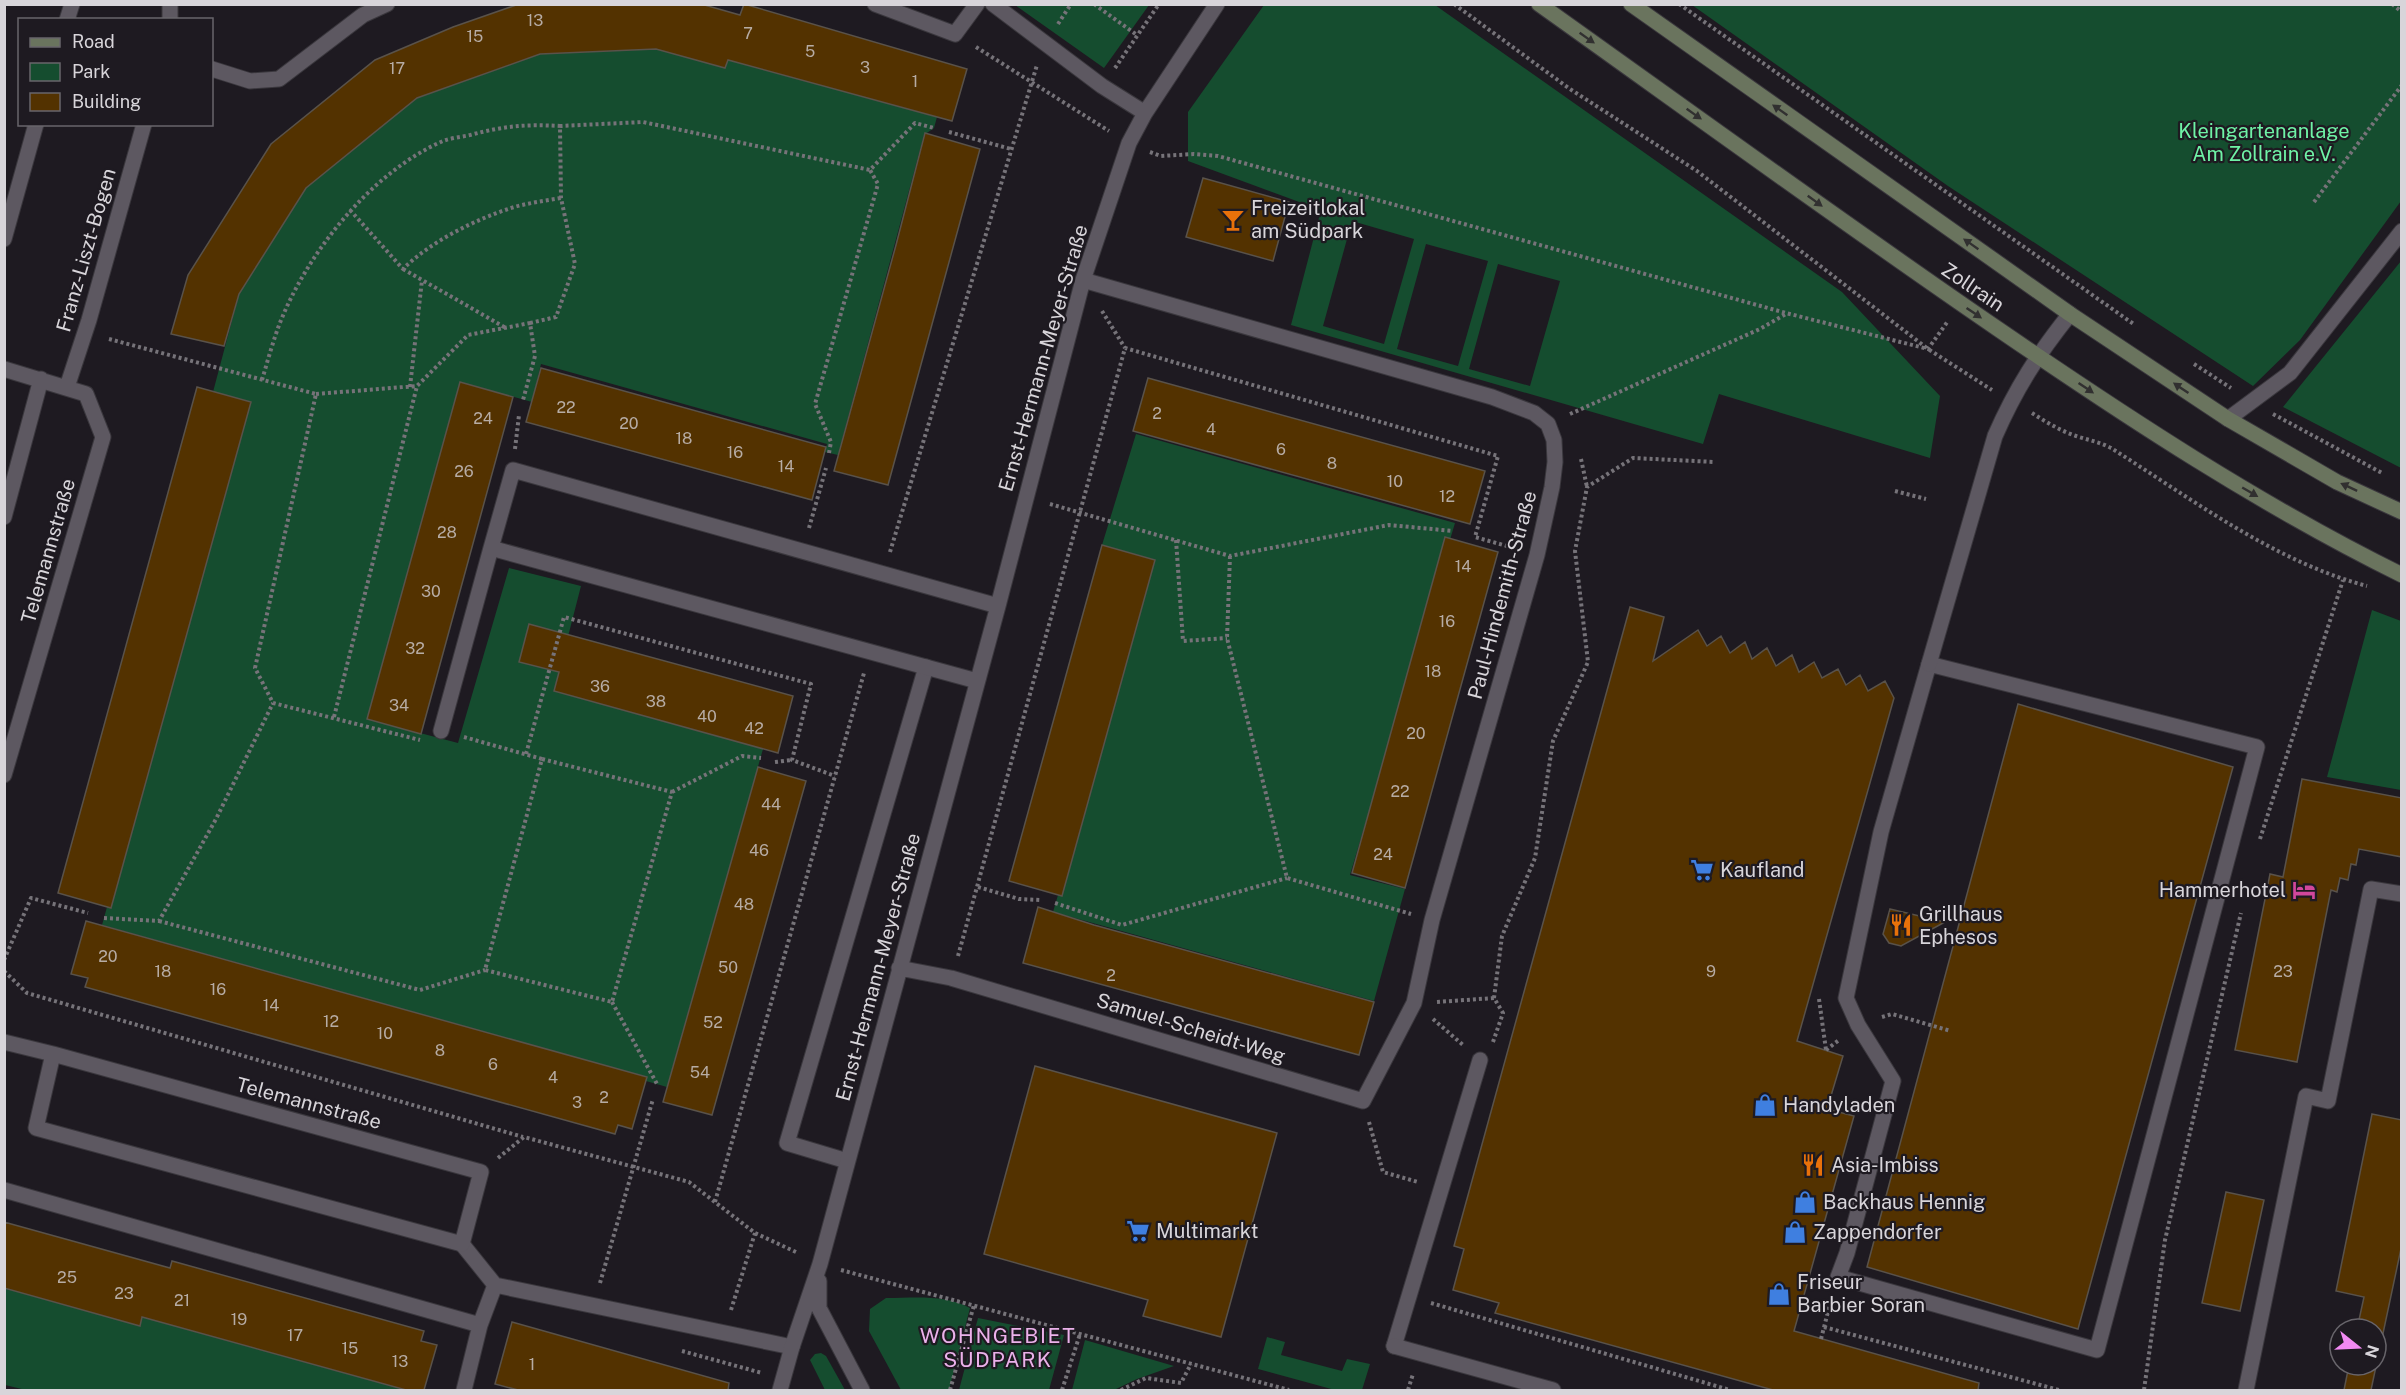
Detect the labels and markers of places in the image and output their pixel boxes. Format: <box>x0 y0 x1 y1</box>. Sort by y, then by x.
place label: Freizeitlokal am Südpark <box>1251 196 1365 243</box>
bar icon: Freizeitlokal am Südpark <box>1220 207 1246 233</box>
supermarket icon: Kaufland <box>1689 857 1715 883</box>
place label: Kaufland <box>1720 858 1805 882</box>
hotel icon: Hammerhotel <box>2291 877 2317 903</box>
place label: Hammerhotel <box>2159 878 2286 902</box>
place label: Grillhaus Ephesos <box>1919 902 2003 949</box>
restaurant icon: Grillhaus Ephesos <box>1888 912 1914 938</box>
shop icon: Handyladen <box>1752 1092 1778 1118</box>
place label: Handyladen <box>1783 1093 1895 1117</box>
restaurant icon: Asia-Imbiss <box>1800 1152 1826 1178</box>
place label: Asia-Imbiss <box>1831 1153 1939 1177</box>
shop icon: Backhaus Hennig <box>1792 1189 1818 1215</box>
place label: Backhaus Hennig <box>1823 1190 1985 1214</box>
supermarket icon: Multimarkt <box>1125 1218 1151 1244</box>
place label: Multimarkt <box>1156 1219 1258 1243</box>
shop icon: Zappendorfer <box>1782 1219 1808 1245</box>
place label: Zappendorfer <box>1813 1220 1942 1244</box>
place label: Friseur Barbier Soran <box>1797 1270 1925 1317</box>
shop icon: Friseur Barbier Soran <box>1766 1281 1792 1307</box>

